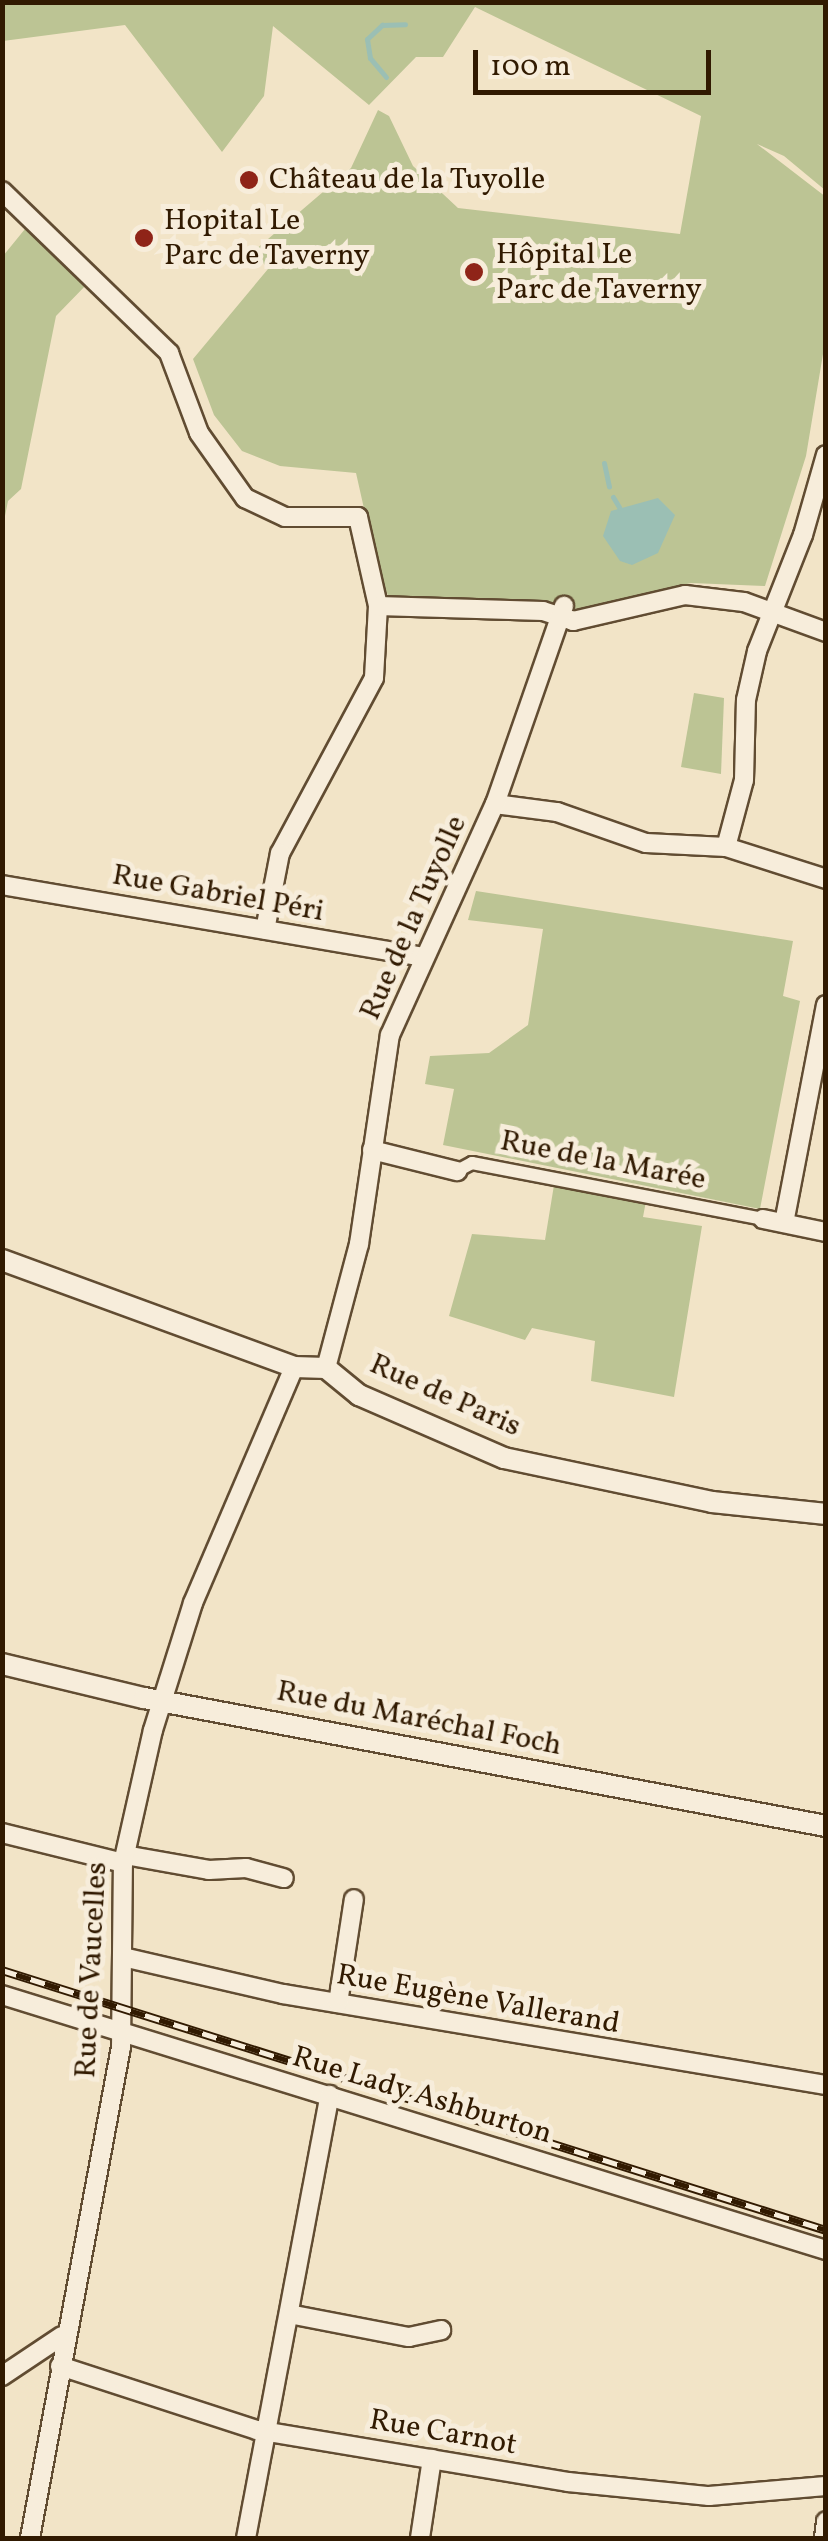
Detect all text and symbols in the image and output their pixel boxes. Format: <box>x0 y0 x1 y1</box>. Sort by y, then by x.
scale bar <box>478 30 716 92</box>
text: 100 m <box>490 46 571 88</box>
place label: Château de la Tuyolle <box>269 162 546 198</box>
marker: Château de la Tuyolle <box>238 169 260 191</box>
place label: Hopital Le Parc de Taverny <box>164 203 371 274</box>
marker: Hopital Le Parc de Taverny <box>133 227 155 249</box>
place label: Hôpital Le Parc de Taverny <box>496 237 703 308</box>
marker: Hôpital Le Parc de Taverny <box>461 259 487 285</box>
street label: Rue de la Tuyolle <box>353 810 475 1026</box>
street label: Rue Gabriel Péri <box>109 858 327 930</box>
street label: Rue de la Marée <box>497 1123 709 1199</box>
street label: Rue de Paris <box>364 1347 526 1445</box>
street label: Rue du Maréchal Foch <box>274 1674 564 1764</box>
street label: Rue de Vaucelles <box>68 1861 116 2079</box>
street label: Rue Eugène Vallerand <box>333 1957 623 2043</box>
street label: Rue Lady Ashburton <box>287 2039 557 2153</box>
street label: Rue Carnot <box>366 2402 520 2464</box>

